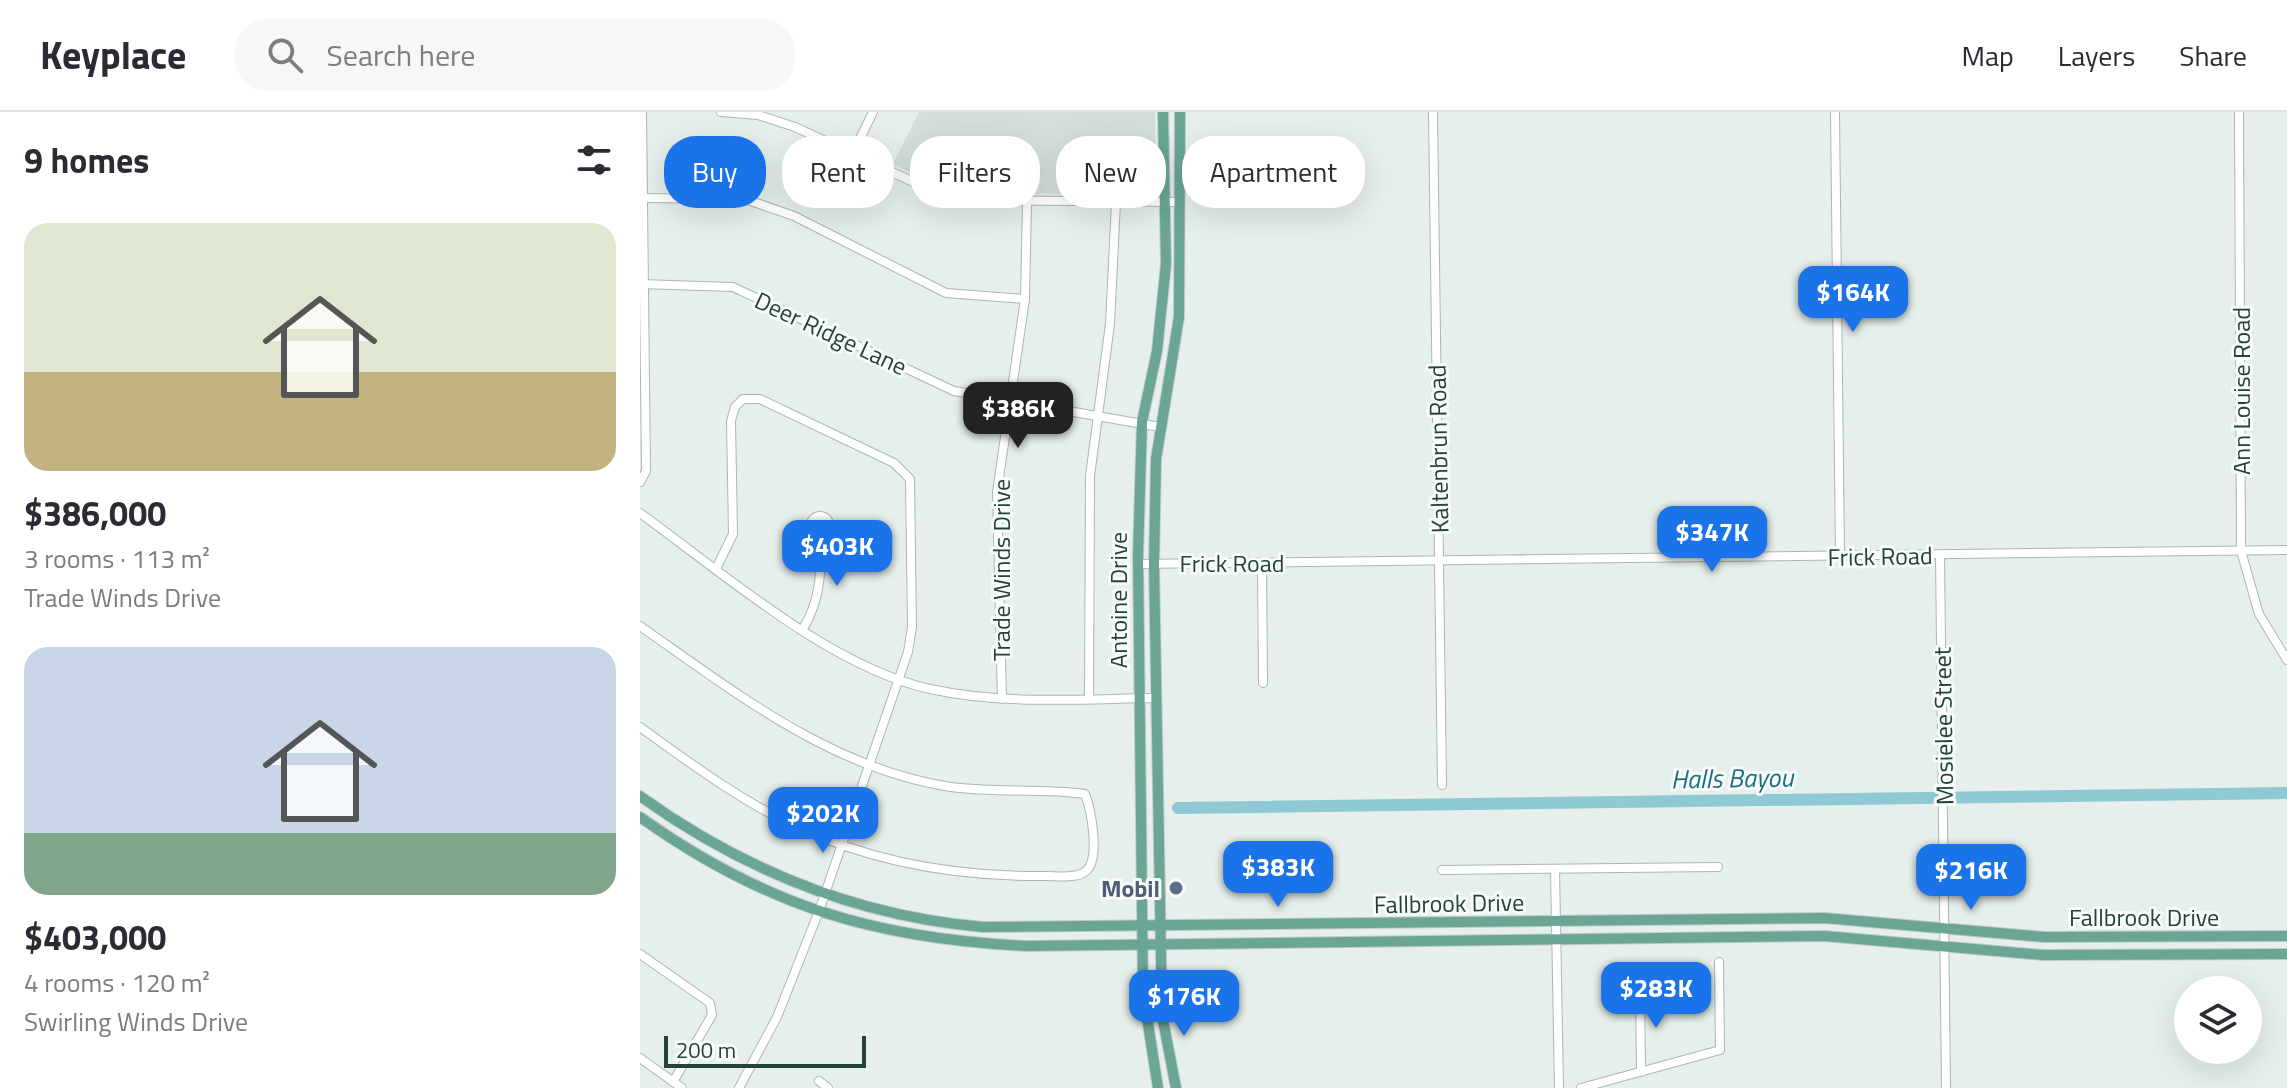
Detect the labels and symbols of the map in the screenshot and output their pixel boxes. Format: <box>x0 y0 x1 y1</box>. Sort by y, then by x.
pin: $164K <box>1797 266 1909 334</box>
street label: Deer Ridge Lane <box>749 282 913 384</box>
street label: Ann Louise Road <box>2223 307 2259 475</box>
street label: Kaltenbrun Road <box>1419 364 1457 534</box>
pin: $386K <box>962 382 1074 450</box>
street label: Trade Winds Drive <box>983 479 1019 661</box>
pin: $347K <box>1656 506 1768 574</box>
pin: $403K <box>781 520 893 588</box>
street label: Antoine Drive <box>1100 532 1136 668</box>
street label: Frick Road <box>1827 537 1933 575</box>
street label: Frick Road <box>1180 545 1284 581</box>
street label: Mosielee Street <box>1924 646 1962 805</box>
water label: Halls Bayou <box>1670 757 1796 799</box>
pin: $202K <box>767 787 879 855</box>
pin: $383K <box>1222 841 1334 909</box>
pin: $216K <box>1915 844 2027 912</box>
place label: Mobil <box>1101 870 1160 906</box>
marker: Mobil <box>1167 879 1185 897</box>
street label: Fallbrook Drive <box>1374 884 1524 922</box>
street label: Fallbrook Drive <box>2069 899 2219 935</box>
pin: $283K <box>1600 962 1712 1030</box>
pin: $176K <box>1128 970 1240 1038</box>
scale bar <box>664 1032 866 1068</box>

